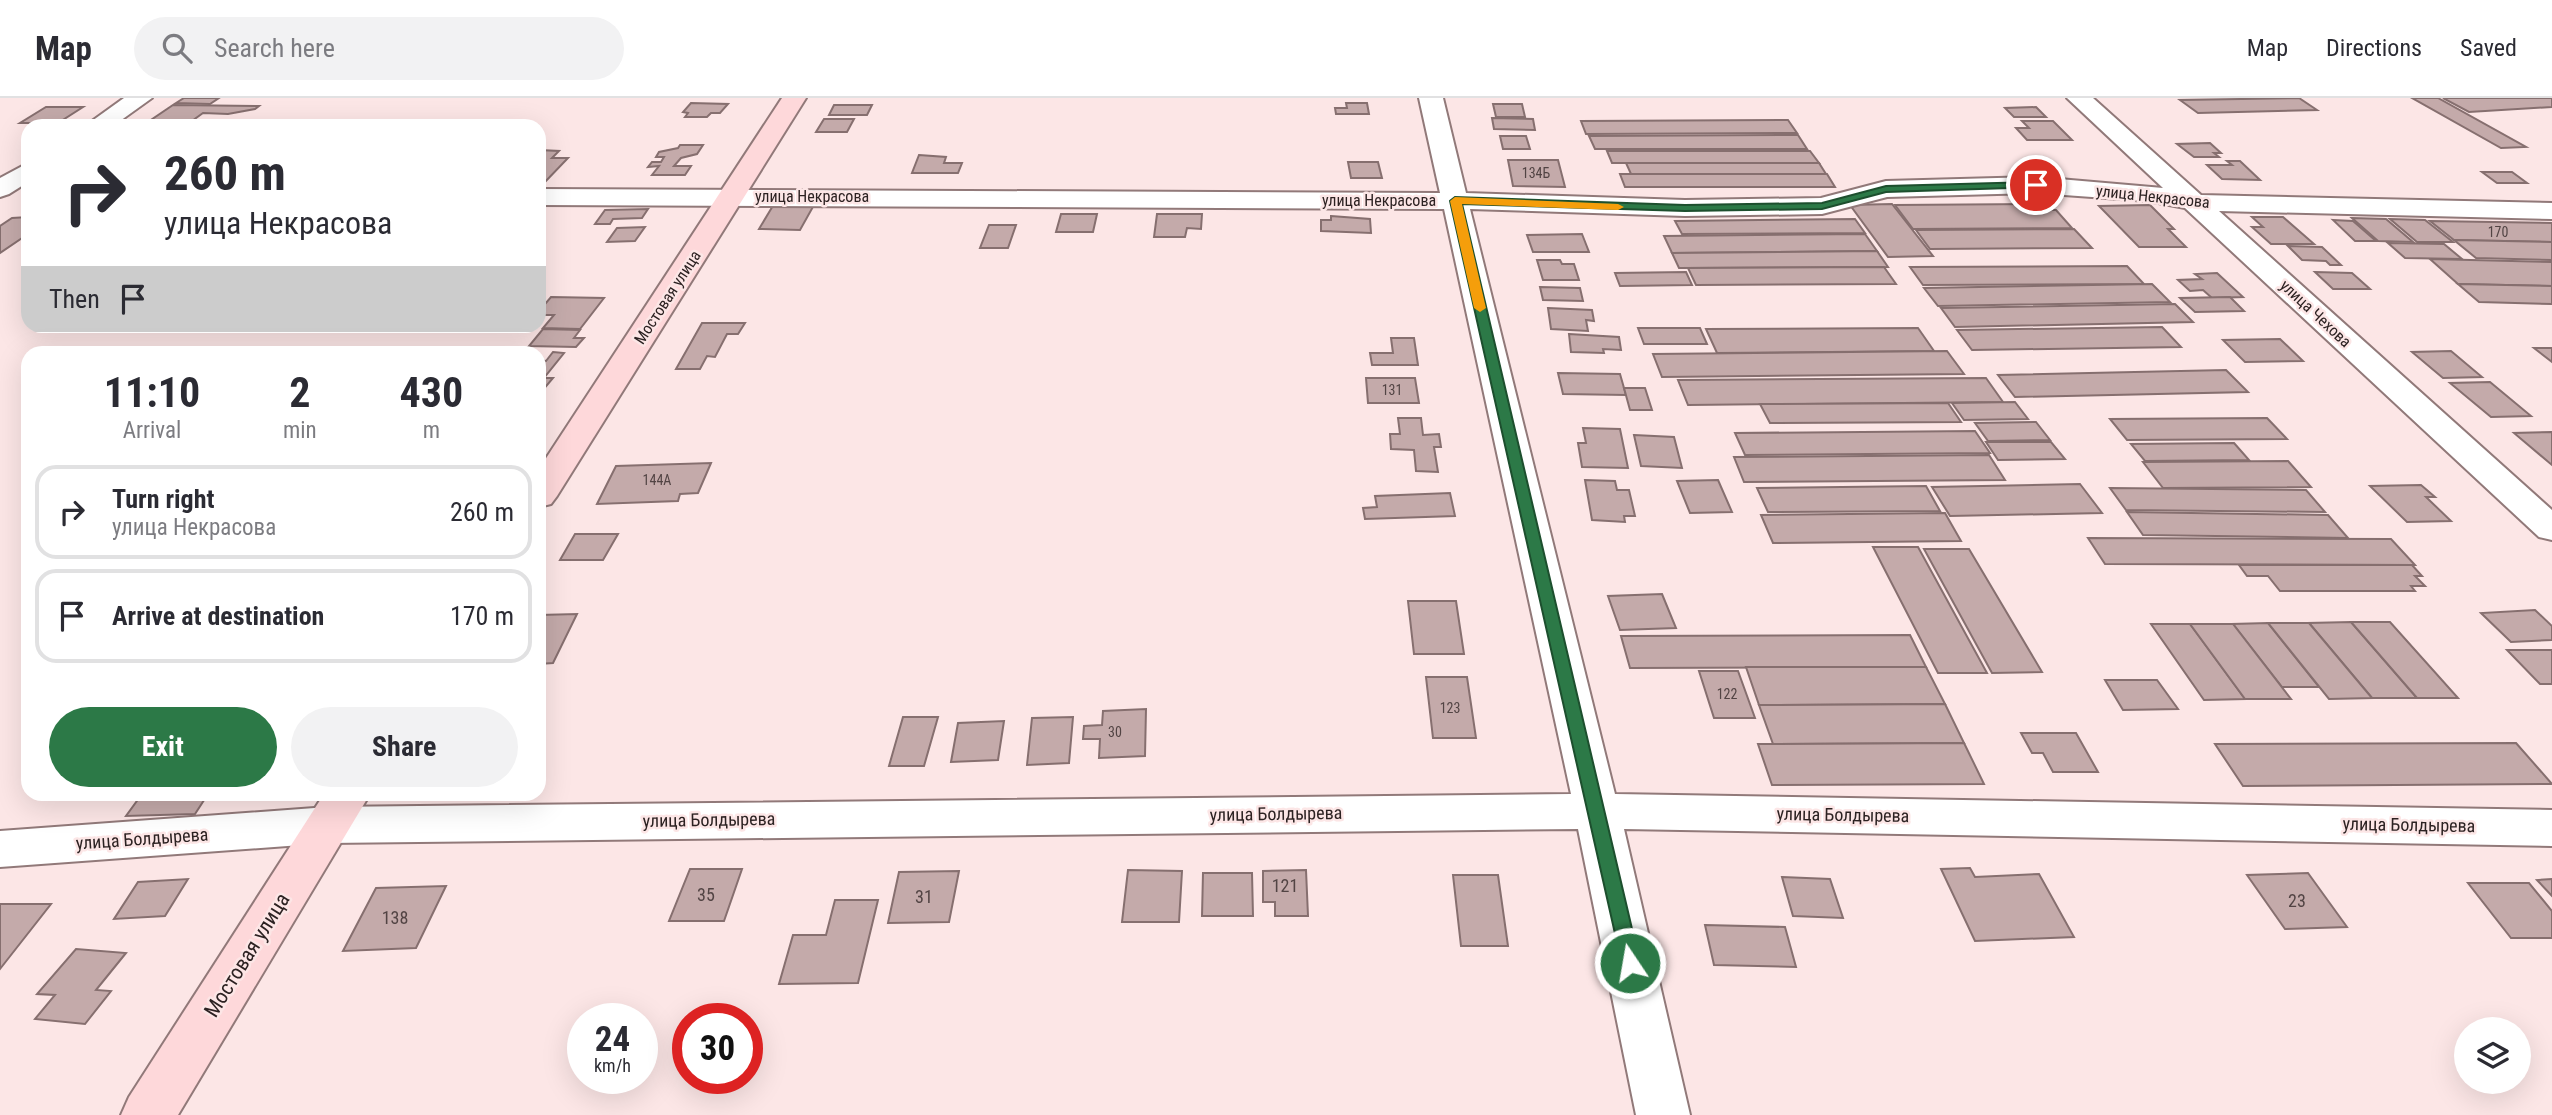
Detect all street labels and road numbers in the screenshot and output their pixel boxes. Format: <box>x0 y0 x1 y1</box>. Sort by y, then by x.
street label: улица Некрасова <box>2095 181 2211 212</box>
street label: улица Некрасова <box>755 187 869 206</box>
street label: улица Некрасова <box>1322 191 1436 210</box>
street label: Мостовая улица <box>630 247 705 348</box>
street label: улица Чехова <box>2276 276 2355 351</box>
street label: улица Болдырева <box>1210 802 1342 825</box>
street label: улица Болдырева <box>1777 803 1909 826</box>
street label: улица Болдырева <box>643 808 775 831</box>
street label: улица Болдырева <box>2343 813 2475 836</box>
street label: улица Болдырева <box>75 823 209 854</box>
street label: Мостовая улица <box>199 889 295 1021</box>

